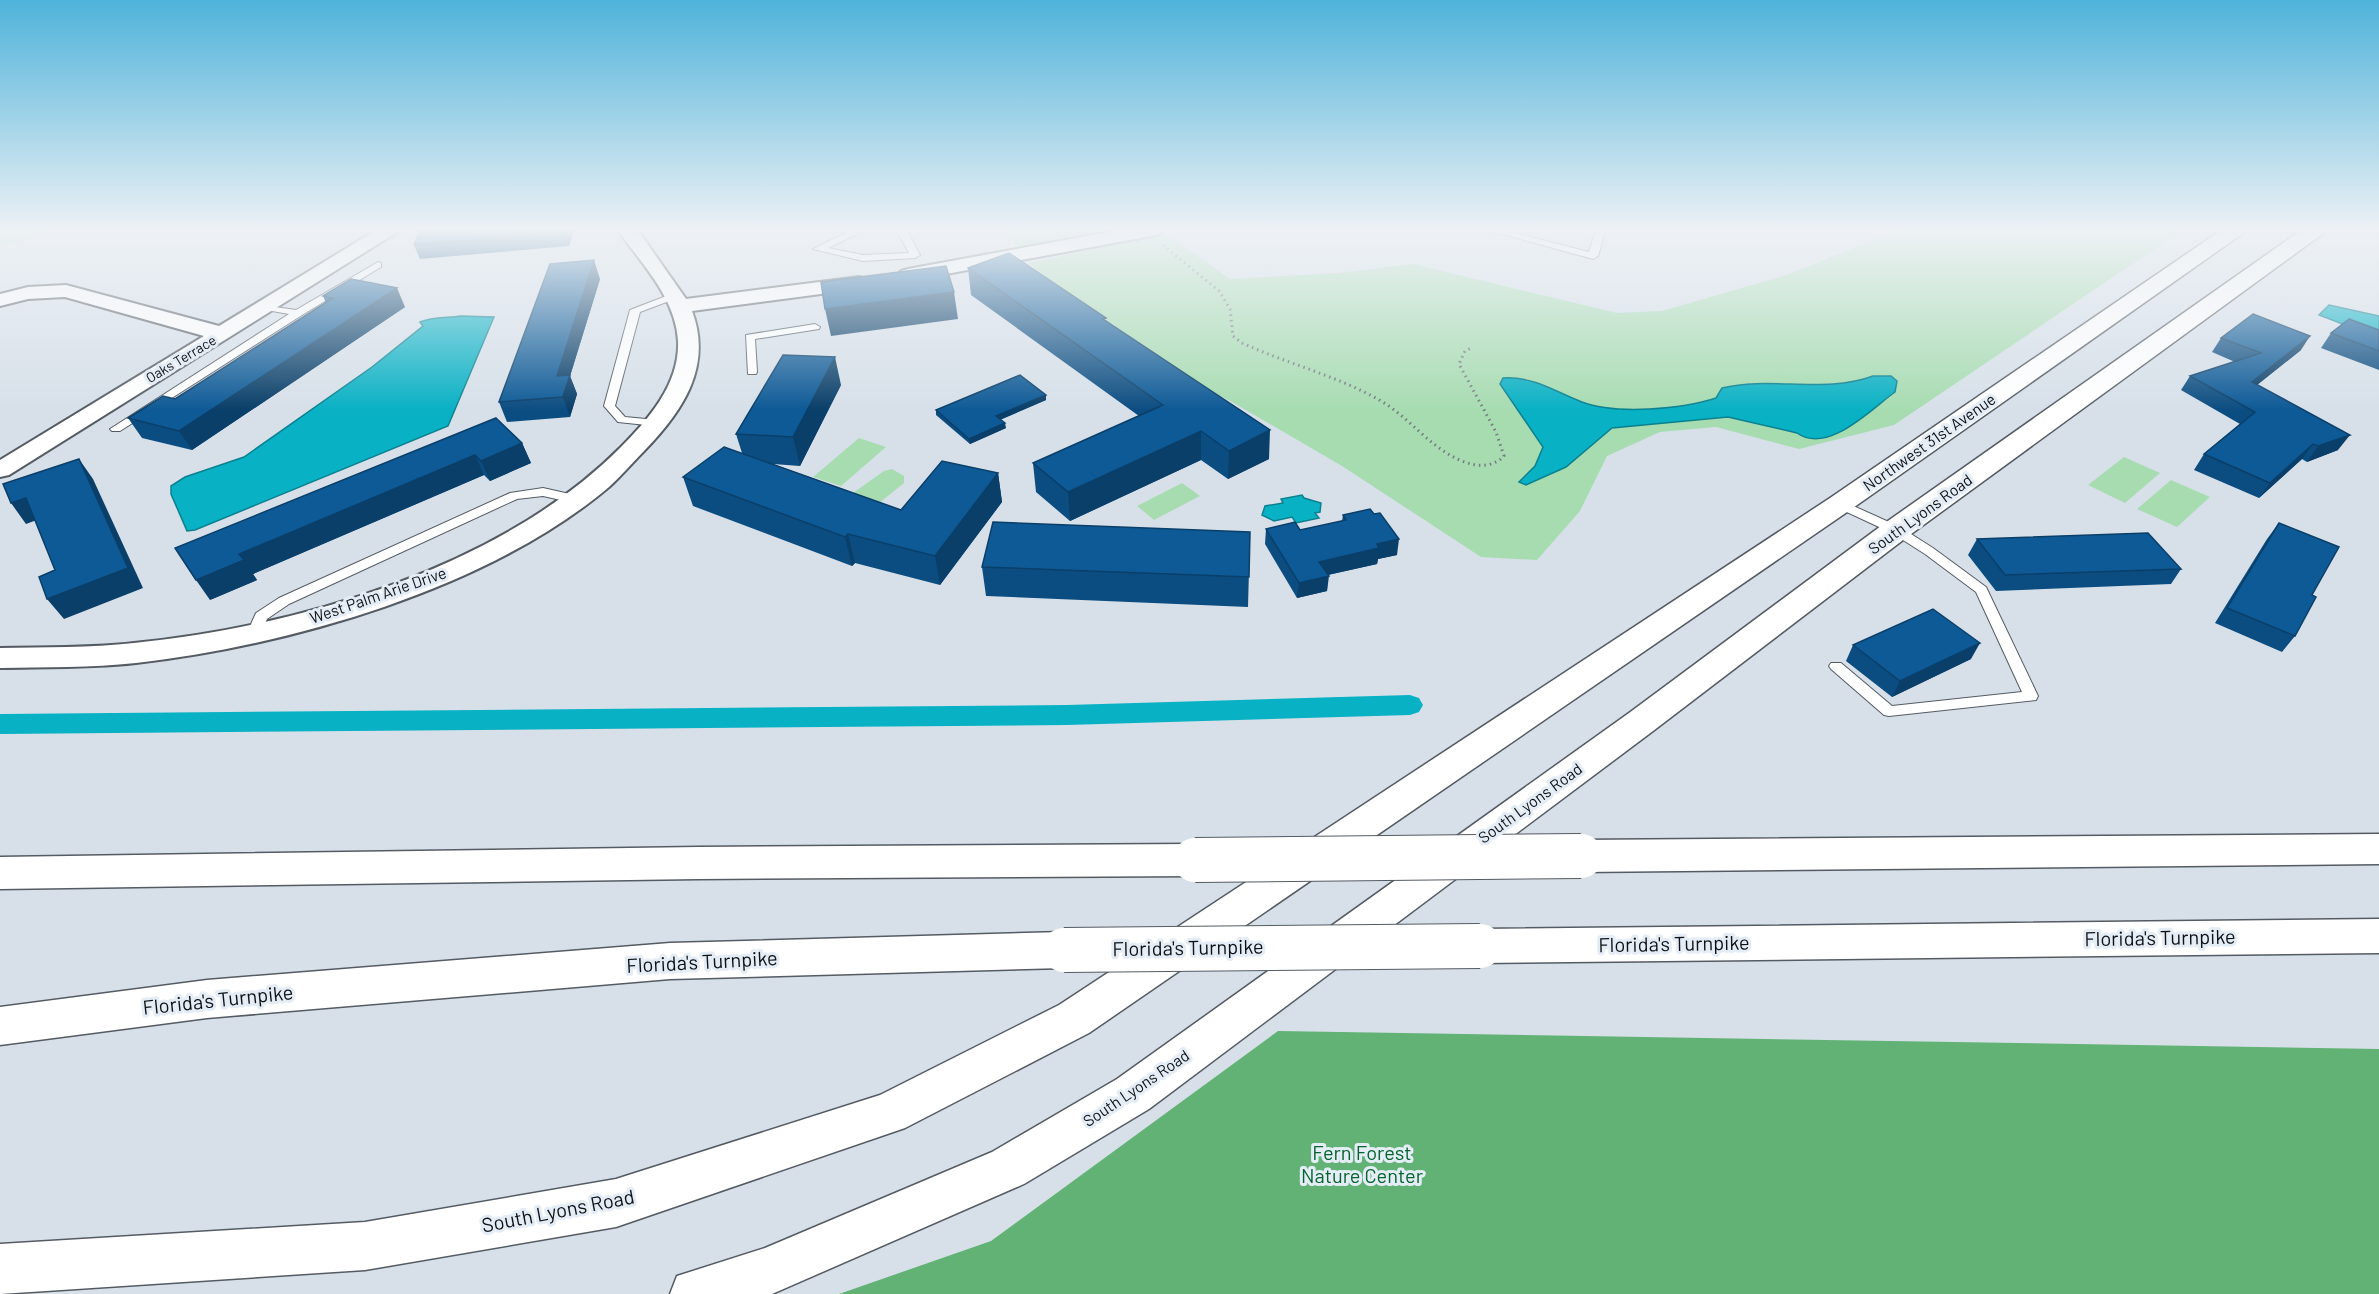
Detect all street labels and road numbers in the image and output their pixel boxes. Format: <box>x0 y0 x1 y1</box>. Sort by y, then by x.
street label: Oaks Terrace <box>143 331 219 386</box>
street label: Northwest 31st Avenue <box>1859 389 1999 495</box>
street label: South Lyons Road <box>1864 469 1975 558</box>
street label: West Palm Arie Drive <box>307 562 449 627</box>
street label: South Lyons Road <box>1474 758 1585 847</box>
street label: Florida's Turnpike <box>2084 924 2236 950</box>
street label: Florida's Turnpike <box>1598 930 1750 956</box>
street label: Florida's Turnpike <box>1112 934 1264 960</box>
street label: Florida's Turnpike <box>626 945 778 977</box>
street label: Florida's Turnpike <box>141 979 294 1019</box>
street label: South Lyons Road <box>1079 1045 1192 1130</box>
street label: South Lyons Road <box>479 1183 636 1237</box>

